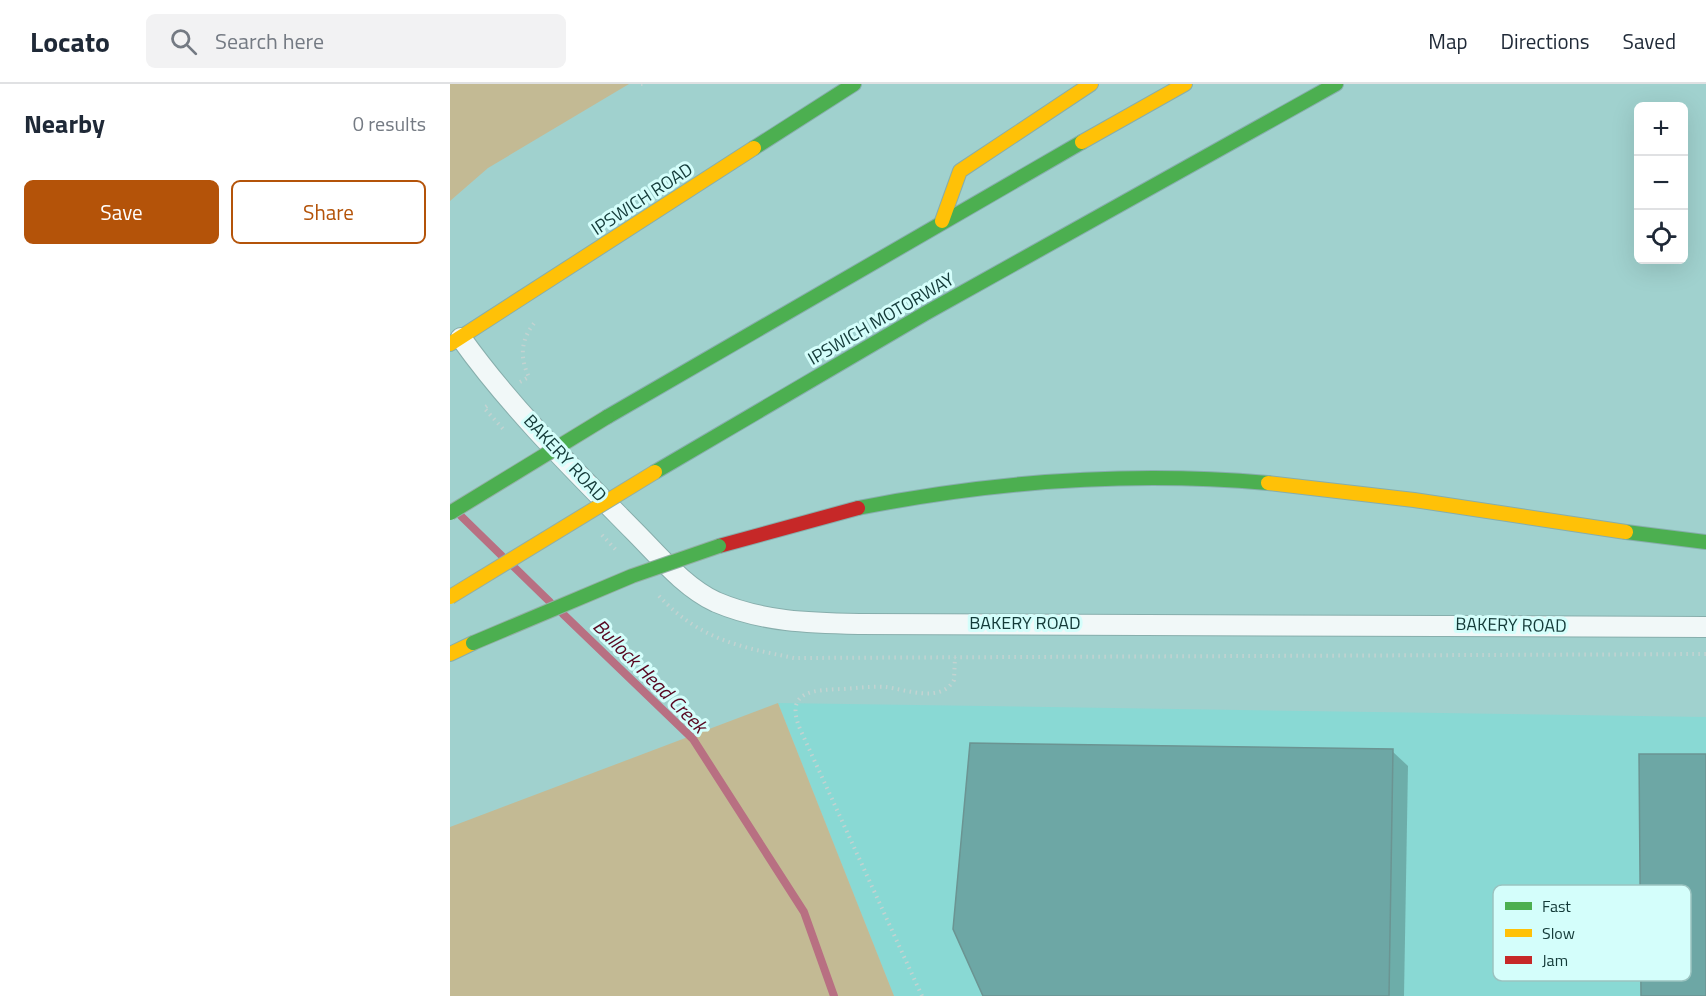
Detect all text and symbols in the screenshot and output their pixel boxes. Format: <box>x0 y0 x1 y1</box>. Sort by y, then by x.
search box <box>146 14 566 68</box>
text: Locato <box>30 20 110 63</box>
text: Search here <box>215 24 324 58</box>
icon: search <box>167 25 200 58</box>
text: Map <box>1428 25 1468 57</box>
text: Directions <box>1501 25 1590 57</box>
text: Saved <box>1623 25 1676 57</box>
map controls <box>1634 102 1688 264</box>
button: + <box>1634 102 1688 156</box>
text: Nearby <box>24 104 105 143</box>
text: 0 results <box>353 108 426 139</box>
street label: IPSWICH ROAD <box>586 156 698 242</box>
button: − <box>1634 156 1688 210</box>
button: Save <box>24 180 219 244</box>
button: Share <box>231 180 426 244</box>
button: locate <box>1634 210 1688 264</box>
street label: IPSWICH MOTORWAY <box>803 265 959 371</box>
street label: BAKERY ROAD <box>518 408 613 508</box>
street label: BAKERY ROAD <box>969 609 1081 636</box>
street label: BAKERY ROAD <box>1455 610 1567 639</box>
water label: Bullock Head Creek <box>586 611 716 741</box>
legend <box>1493 885 1691 981</box>
text: Fast <box>1542 894 1571 918</box>
text: Slow <box>1542 921 1575 945</box>
text: Jam <box>1542 948 1568 972</box>

